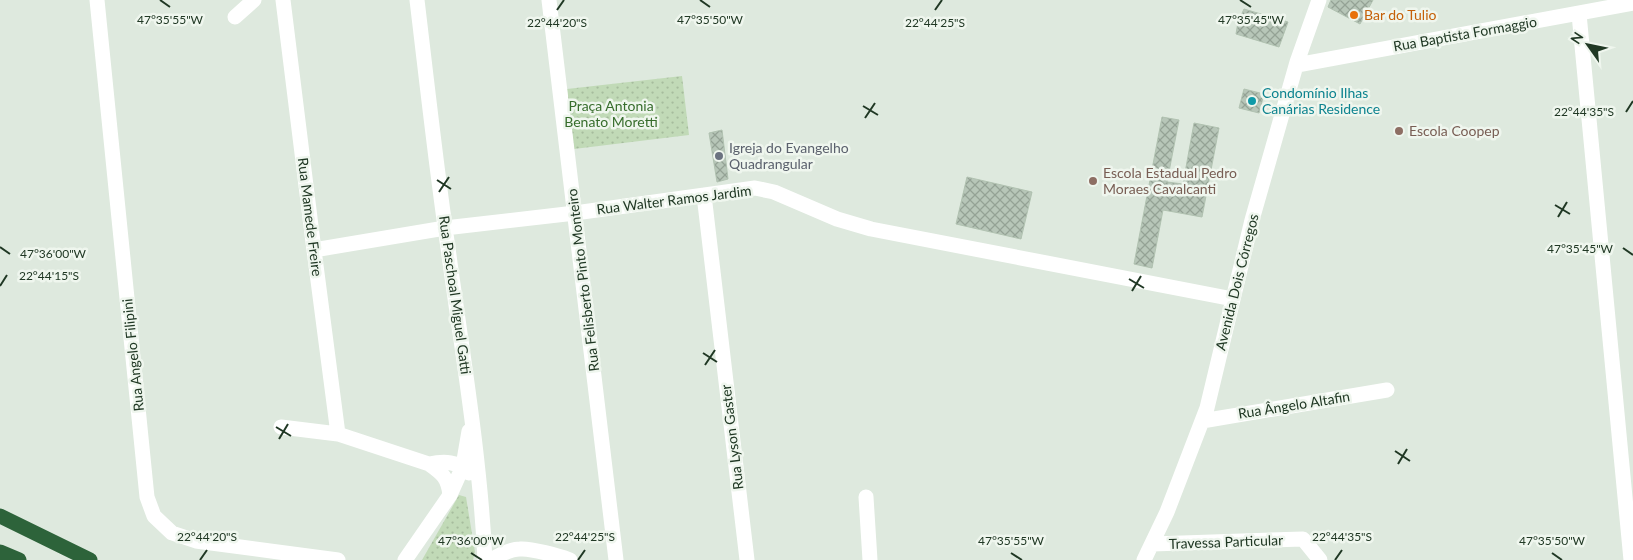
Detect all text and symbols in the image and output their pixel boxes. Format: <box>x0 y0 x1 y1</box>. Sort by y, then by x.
place label: Bar do Tulio <box>1364 6 1436 23</box>
marker: Bar do Tulio <box>1348 9 1360 21</box>
text: 47°35'55"W <box>137 12 204 27</box>
text: 47°35'50"W <box>677 12 744 27</box>
text: 47°35'45"W <box>1218 12 1285 27</box>
street label: Rua Baptista Formaggio <box>1392 13 1538 55</box>
text: 22°44'20"S <box>527 15 587 30</box>
text: 22°44'25"S <box>905 15 965 30</box>
north arrow <box>1563 20 1613 70</box>
text: N <box>1567 28 1587 47</box>
place label: Condomínio Ilhas Canárias Residence <box>1262 84 1380 117</box>
marker: Condomínio Ilhas Canárias Residence <box>1246 95 1258 107</box>
park label: Praça Antonia Benato Moretti <box>564 97 658 130</box>
text: 22°44'35"S <box>1554 104 1614 119</box>
place label: Escola Coopep <box>1409 122 1500 139</box>
marker: Escola Coopep <box>1393 125 1405 137</box>
place label: Igreja do Evangelho Quadrangular <box>729 139 849 172</box>
marker: Igreja do Evangelho Quadrangular <box>713 150 725 162</box>
street label: Rua Mamede Freire <box>295 157 326 277</box>
place label: Escola Estadual Pedro Moraes Cavalcanti <box>1103 164 1237 197</box>
marker: Escola Estadual Pedro Moraes Cavalcanti <box>1087 175 1099 187</box>
street label: Rua Walter Ramos Jardim <box>596 182 752 217</box>
street label: Rua Felisberto Pinto Monteiro <box>563 188 602 372</box>
street label: Avenida Dois Córregos <box>1211 212 1262 352</box>
street label: Rua Paschoal Miguel Gatti <box>436 215 475 375</box>
text: 47°35'45"W <box>1547 241 1614 256</box>
text: 47°36'00"W <box>20 246 87 261</box>
text: 22°44'15"S <box>19 268 79 283</box>
street label: Rua Angelo Filipini <box>118 298 147 412</box>
street label: Rua Lyson Gaster <box>717 383 746 491</box>
street label: Rua Ângelo Altafin <box>1237 387 1351 422</box>
text: 22°44'20"S <box>177 529 237 544</box>
text: 22°44'25"S <box>555 529 615 544</box>
text: 22°44'35"S <box>1312 529 1372 544</box>
street label: Travessa Particular <box>1169 531 1283 552</box>
text: 47°36'00"W <box>438 533 505 548</box>
text: 47°35'55"W <box>978 533 1045 548</box>
text: 47°35'50"W <box>1519 533 1586 548</box>

